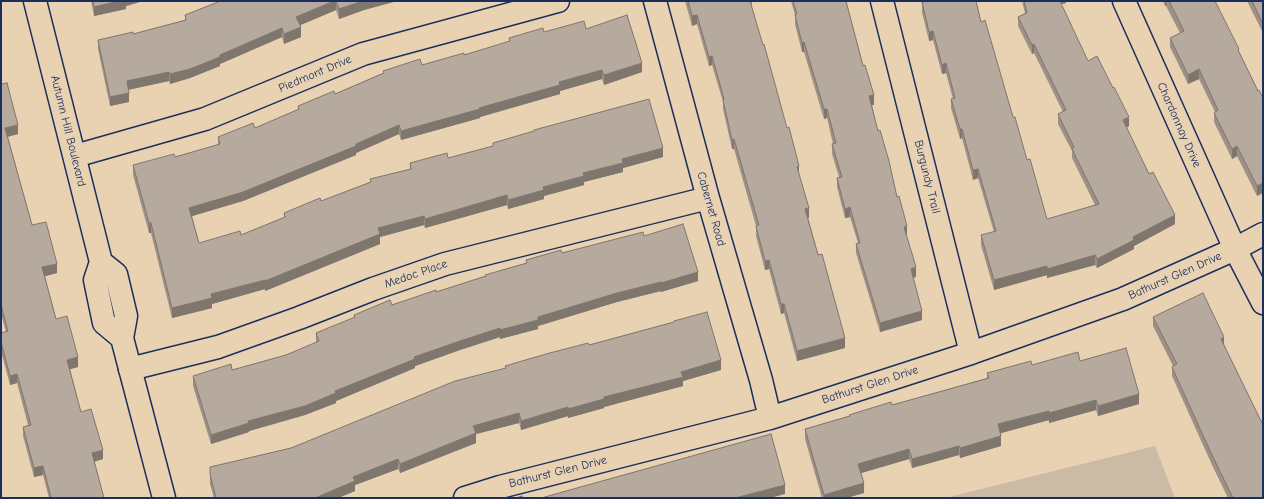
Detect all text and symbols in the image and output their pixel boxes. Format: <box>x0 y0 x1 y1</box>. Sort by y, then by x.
street label: Piedmont Drive <box>276 52 354 96</box>
street label: Autumn Hill Boulevard <box>47 74 89 188</box>
street label: Chardonnay Drive <box>1154 80 1204 170</box>
street label: Burgundy Trail <box>911 139 943 215</box>
street label: Cabernet Road <box>694 170 728 248</box>
street label: Bathurst Glen Drive <box>1126 249 1224 303</box>
street label: Medoc Place <box>382 256 450 292</box>
street label: Bathurst Glen Drive <box>820 363 920 407</box>
street label: Bathurst Glen Drive <box>507 453 609 491</box>

